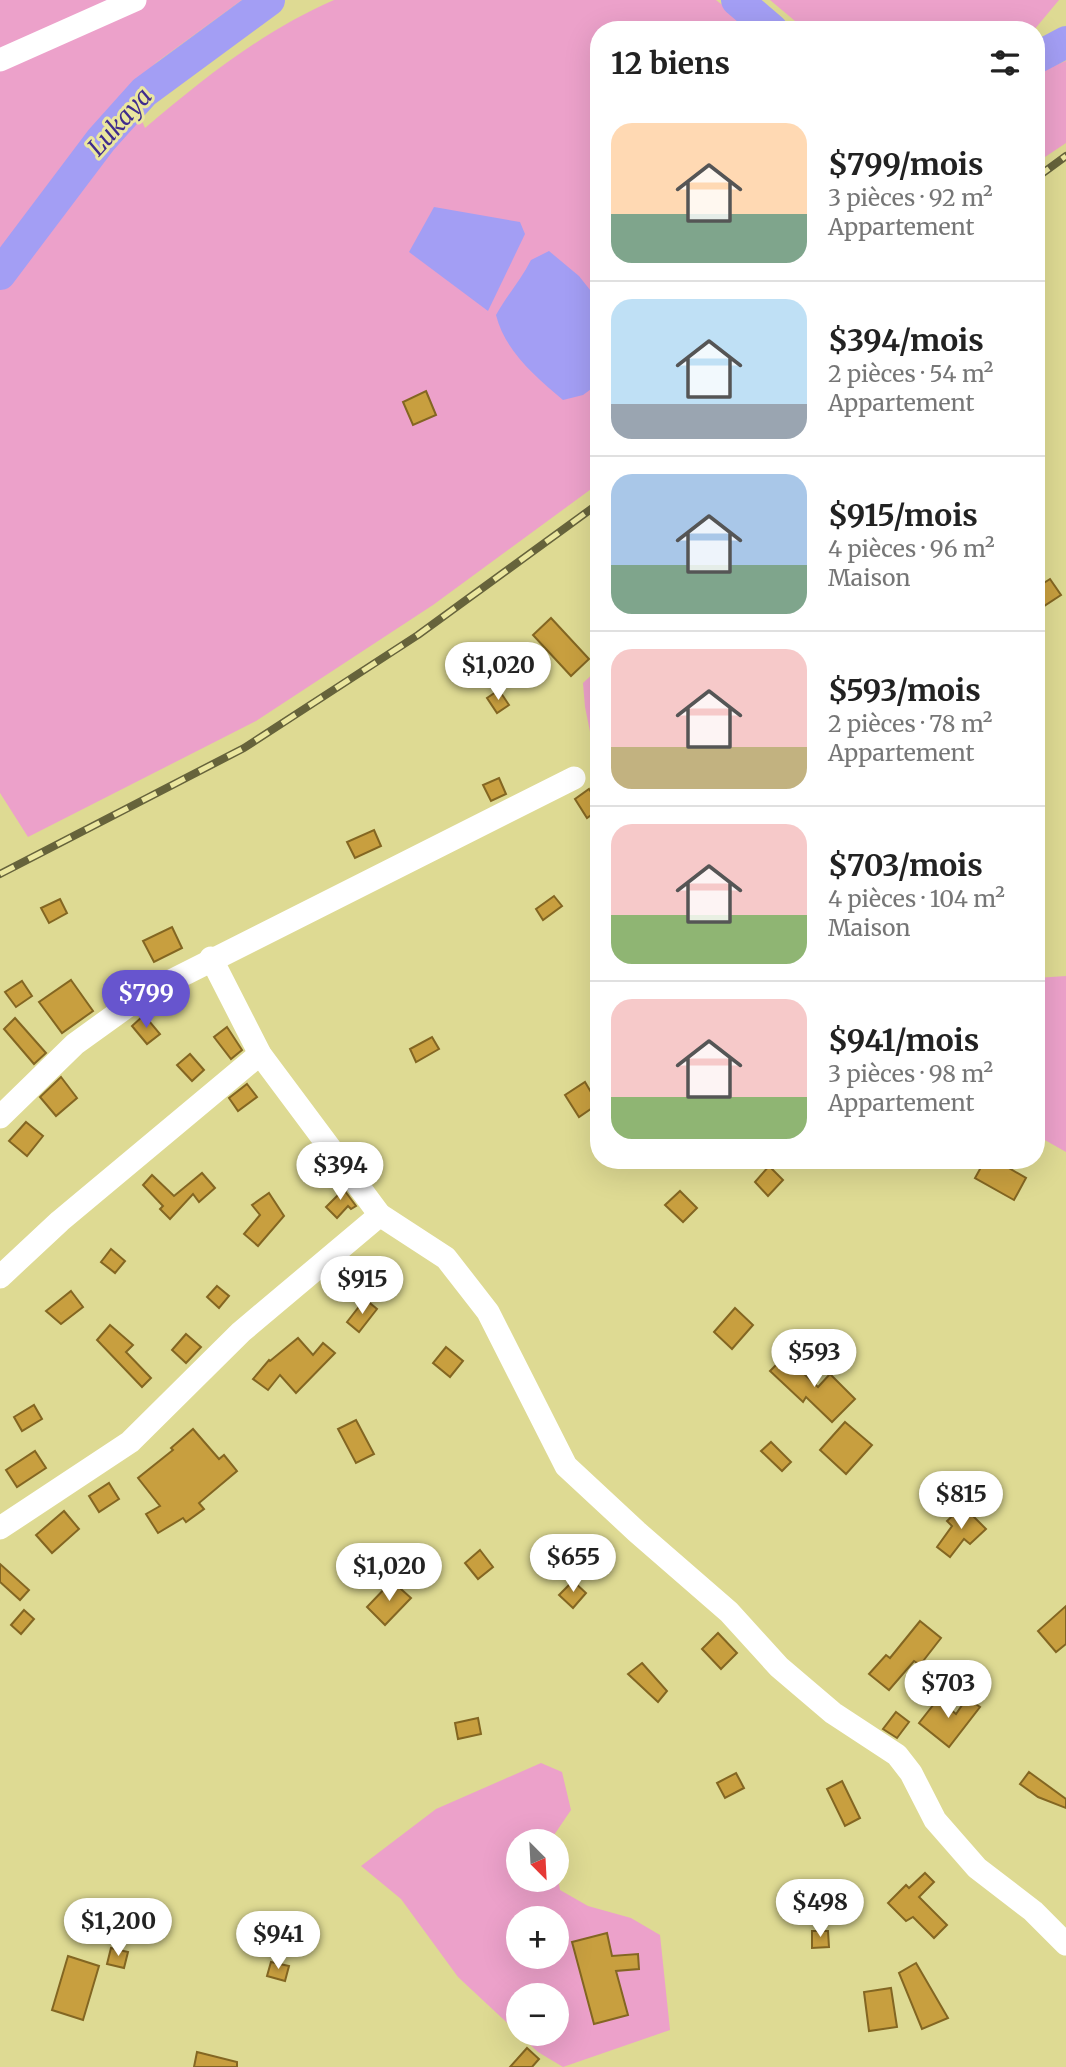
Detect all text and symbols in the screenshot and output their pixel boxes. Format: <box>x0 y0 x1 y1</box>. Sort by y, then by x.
text: 12 biens <box>611 44 730 82</box>
icon: filters <box>986 44 1024 82</box>
water label: Lukaya <box>81 81 158 162</box>
text: $799/mois <box>828 145 984 183</box>
icon: home <box>667 151 751 235</box>
text: 3 pièces · 92 m² <box>828 183 993 212</box>
text: Appartement <box>828 212 974 241</box>
text: $394/mois <box>828 321 984 359</box>
icon: home <box>667 327 751 411</box>
text: 2 pièces · 54 m² <box>828 359 994 388</box>
text: Appartement <box>828 388 974 417</box>
text: $915/mois <box>828 496 978 534</box>
icon: home <box>667 502 751 586</box>
text: 4 pièces · 96 m² <box>828 534 995 563</box>
text: Maison <box>828 563 911 592</box>
pin: $1,020 <box>441 642 555 702</box>
text: $1,020 <box>461 650 535 679</box>
text: $593/mois <box>828 671 981 709</box>
icon: home <box>667 677 751 761</box>
text: 2 pièces · 78 m² <box>828 709 992 738</box>
text: Appartement <box>828 738 974 767</box>
text: $703/mois <box>828 846 983 884</box>
icon: home <box>667 852 751 936</box>
text: 4 pièces · 104 m² <box>828 884 1005 913</box>
text: Maison <box>828 913 911 942</box>
pin: $799 <box>105 970 187 1030</box>
text: $799 <box>118 978 174 1007</box>
text: $941/mois <box>828 1021 979 1059</box>
icon: home <box>667 1027 751 1111</box>
text: 3 pièces · 98 m² <box>828 1059 993 1088</box>
text: Appartement <box>828 1088 974 1117</box>
pin: $394 <box>299 1142 381 1202</box>
text: $394 <box>312 1150 368 1179</box>
pin: $915 <box>321 1256 403 1316</box>
text: $915 <box>336 1264 388 1293</box>
pin: $593 <box>773 1330 855 1389</box>
text: $593 <box>787 1337 841 1366</box>
pin: $815 <box>920 1472 1002 1531</box>
text: $815 <box>935 1479 987 1508</box>
pin: $655 <box>532 1534 614 1594</box>
text: $655 <box>546 1542 600 1571</box>
pin: $1,020 <box>332 1544 446 1603</box>
text: $1,020 <box>352 1551 426 1580</box>
pin: $703 <box>907 1660 989 1720</box>
text: $703 <box>921 1668 975 1697</box>
north arrow <box>506 1829 569 1892</box>
map controls <box>506 1829 569 2046</box>
pin: $498 <box>779 1880 861 1939</box>
text: $498 <box>792 1887 848 1916</box>
pin: $1,200 <box>61 1898 175 1958</box>
text: $1,200 <box>80 1906 156 1935</box>
button: + <box>506 1906 569 1969</box>
pin: $941 <box>237 1912 319 1971</box>
text: $941 <box>252 1919 304 1948</box>
button: − <box>506 1983 569 2046</box>

